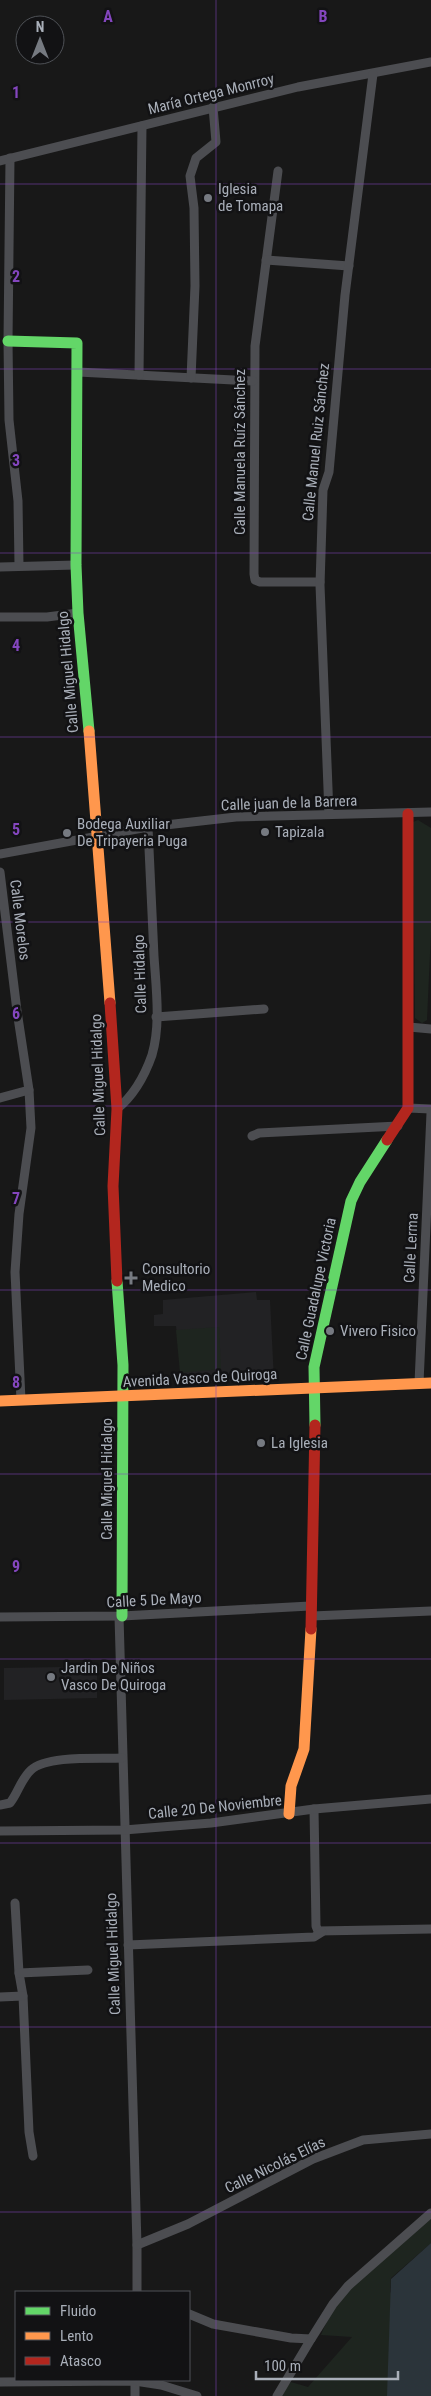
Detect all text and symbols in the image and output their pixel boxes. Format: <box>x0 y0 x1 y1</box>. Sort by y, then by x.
text: A <box>103 7 113 26</box>
text: B <box>319 7 328 26</box>
north arrow <box>15 15 65 65</box>
text: N <box>36 19 44 35</box>
street label: María Ortega Monrroy <box>146 70 276 118</box>
text: 1 <box>12 83 20 102</box>
place label: Iglesia de Tomapa <box>218 180 283 215</box>
marker: Iglesia de Tomapa <box>202 192 214 204</box>
text: 2 <box>12 267 20 286</box>
street label: Calle Manuel Ruiz Sánchez <box>299 362 333 522</box>
street label: Calle Manuela Ruíz Sánchez <box>231 369 249 535</box>
text: 3 <box>12 451 20 470</box>
street label: Calle Miguel Hidalgo <box>54 610 82 734</box>
text: 4 <box>12 636 20 655</box>
street label: Calle juan de la Barrera <box>221 792 357 814</box>
place label: Bodega Auxiliar De Tripayeria Puga <box>77 815 187 850</box>
text: 5 <box>12 820 20 839</box>
place label: Tapizala <box>275 823 324 841</box>
marker: Tapizala <box>259 826 271 838</box>
marker: Bodega Auxiliar De Tripayeria Puga <box>61 827 73 839</box>
street label: Calle Morelos <box>6 879 34 962</box>
street label: Calle Hidalgo <box>130 934 150 1014</box>
text: 6 <box>12 1004 20 1023</box>
street label: Calle Miguel Hidalgo <box>87 1014 109 1136</box>
text: 7 <box>12 1189 20 1208</box>
street label: Calle Lerma <box>400 1212 422 1284</box>
street label: Calle Guadalupe Victoria <box>292 1216 340 1362</box>
place label: Consultorio Medico <box>142 1260 210 1295</box>
marker: Consultorio Medico <box>124 1271 138 1285</box>
place label: Vivero Fisico <box>340 1322 416 1340</box>
marker: Vivero Fisico <box>324 1325 336 1337</box>
street label: Avenida Vasco de Quiroga <box>122 1365 278 1391</box>
text: 8 <box>12 1373 20 1392</box>
street label: Calle Miguel Hidalgo <box>98 1418 116 1540</box>
place label: La Iglesia <box>271 1434 328 1452</box>
marker: La Iglesia <box>255 1437 267 1449</box>
text: 9 <box>12 1557 20 1576</box>
street label: Calle 5 De Mayo <box>106 1589 202 1611</box>
place label: Jardin De Niños Vasco De Quiroga <box>61 1659 166 1694</box>
marker: Jardin De Niños Vasco De Quiroga <box>45 1671 57 1683</box>
street label: Calle 20 De Noviembre <box>147 1791 283 1823</box>
street label: Calle Miguel Hidalgo <box>102 1893 124 2015</box>
street label: Calle Nicolás Elías <box>222 2133 328 2197</box>
legend <box>15 2291 190 2381</box>
text: Fluido <box>60 2302 96 2320</box>
text: Lento <box>60 2327 93 2345</box>
scale bar <box>256 2348 398 2380</box>
text: Atasco <box>60 2352 101 2370</box>
text: 100 m <box>264 2357 301 2375</box>

